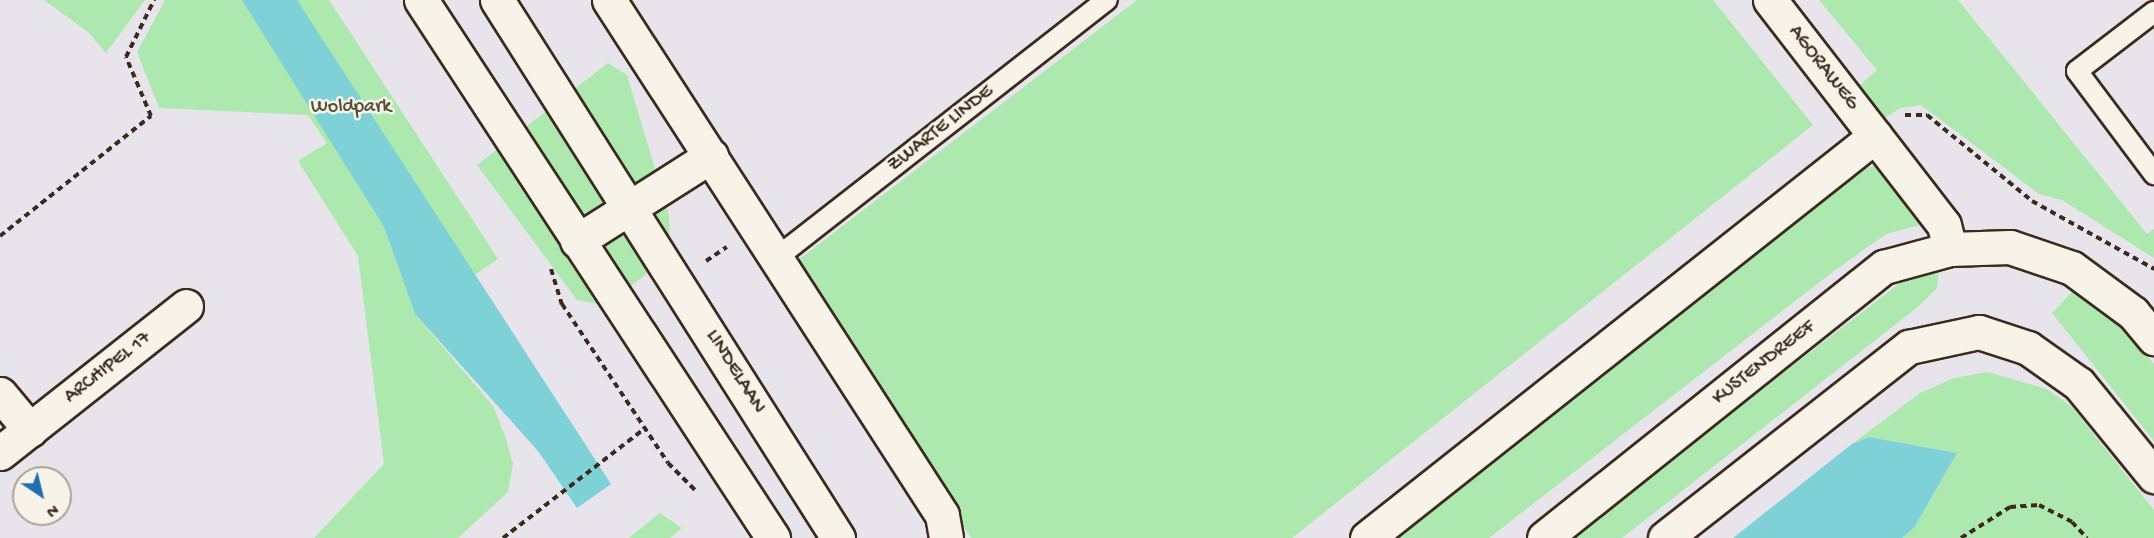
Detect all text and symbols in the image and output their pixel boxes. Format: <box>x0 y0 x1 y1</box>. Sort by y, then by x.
street label: AGORAWEG <box>1783 21 1863 115</box>
street label: ZWARTE LINDE <box>883 80 999 178</box>
park label: Woldpark <box>311 95 391 119</box>
street label: KUSTENDREEF <box>1708 315 1820 411</box>
street label: LINDELAAN <box>700 326 770 418</box>
street label: ARCHIPEL 17 <box>60 327 156 409</box>
north arrow <box>12 466 72 526</box>
text: N <box>42 499 61 520</box>

